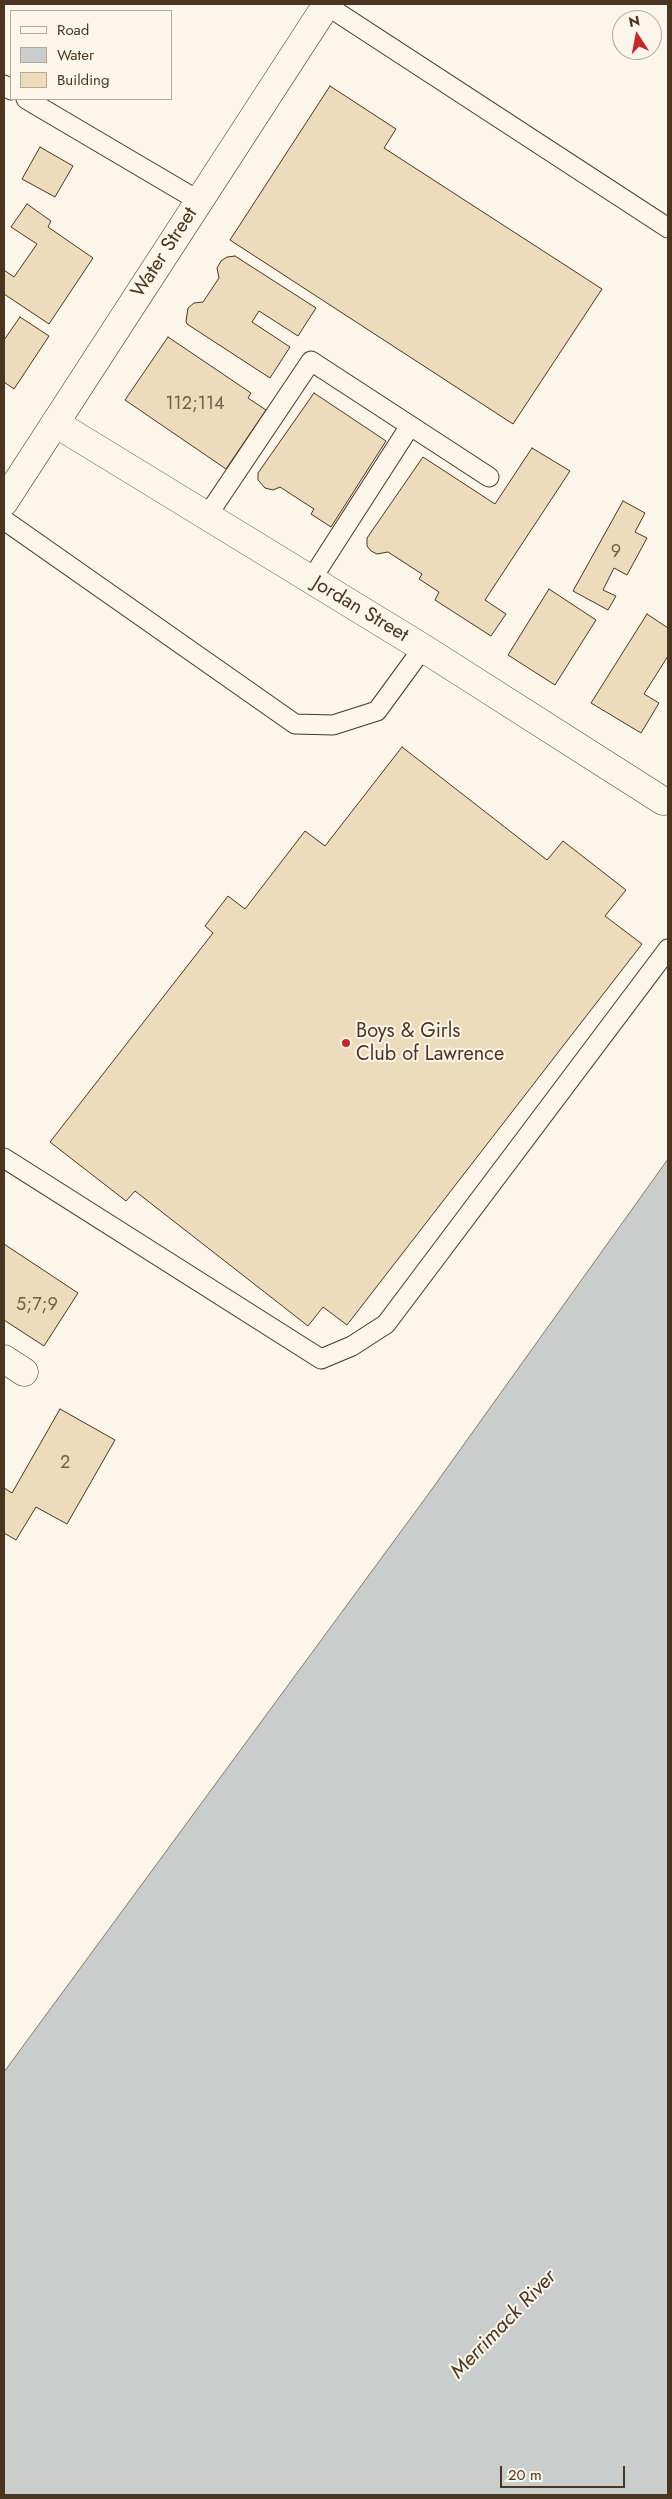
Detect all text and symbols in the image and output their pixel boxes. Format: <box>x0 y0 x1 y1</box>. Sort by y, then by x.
legend <box>10 10 172 100</box>
north arrow <box>612 10 662 60</box>
text: N <box>627 10 642 32</box>
text: Road <box>57 19 89 41</box>
text: Water <box>57 44 94 66</box>
text: Building <box>57 69 109 91</box>
street label: Water Street <box>127 203 203 303</box>
house number: 112;114 <box>165 394 225 416</box>
house number: 9 <box>611 542 621 564</box>
street label: Jordan Street <box>308 572 412 648</box>
place label: Boys & Girls Club of Lawrence <box>356 1020 504 1067</box>
marker: Boys & Girls Club of Lawrence <box>340 1037 352 1049</box>
house number: 5;7;9 <box>16 1295 58 1317</box>
house number: 2 <box>60 1453 70 1475</box>
water label: Merrimack River <box>446 2265 562 2385</box>
scale bar <box>502 2456 627 2488</box>
text: 20 m <box>508 2464 542 2486</box>

